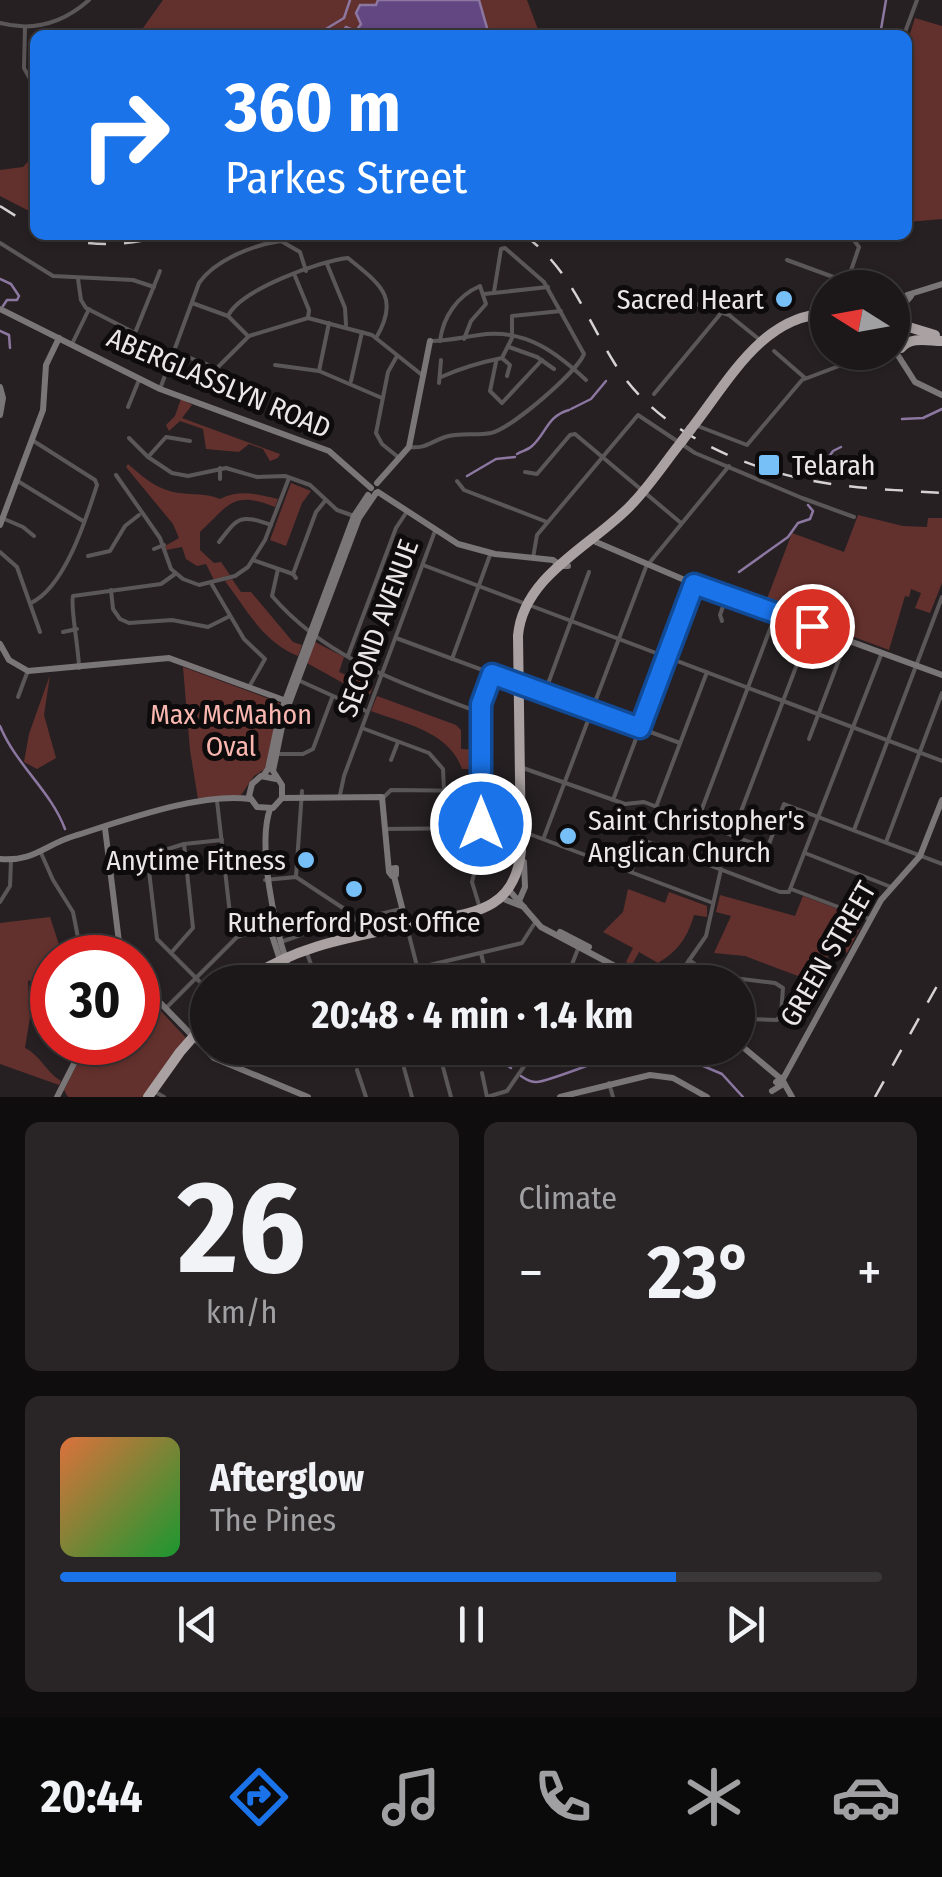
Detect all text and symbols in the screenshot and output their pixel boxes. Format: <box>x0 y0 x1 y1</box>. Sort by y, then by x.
text: 360 m <box>225 66 401 150</box>
icon: right <box>60 70 190 200</box>
text: Parkes Street <box>225 151 467 205</box>
north arrow <box>810 270 910 370</box>
map controls <box>810 270 910 370</box>
place label: Sacred Heart <box>617 283 765 316</box>
marker: Sacred Heart <box>773 288 795 310</box>
street label: ABERGLASSLYN ROAD <box>102 321 336 445</box>
place label: Telarah <box>792 449 876 482</box>
marker: Telarah <box>756 452 782 478</box>
street label: SECOND AVENUE <box>331 535 425 721</box>
pin <box>770 584 855 669</box>
icon: arrive <box>785 599 840 654</box>
park label: Max McMahon Oval <box>150 698 312 763</box>
position arrow <box>429 772 533 876</box>
place label: Saint Christopher's Anglican Church <box>588 804 805 869</box>
marker: Saint Christopher's Anglican Church <box>557 825 579 847</box>
place label: Anytime Fitness <box>106 844 286 877</box>
marker: Anytime Fitness <box>295 849 317 871</box>
street label: GREEN STREET <box>773 876 883 1032</box>
marker: Rutherford Post Office <box>343 878 365 900</box>
place label: Rutherford Post Office <box>227 906 481 939</box>
speed limit sign: 30 <box>30 935 160 1065</box>
text: 20:48 · 4 min · 1.4 km <box>312 992 633 1038</box>
text: 26 <box>178 1150 306 1306</box>
text: Climate <box>519 1179 617 1217</box>
text: 23° <box>647 1228 753 1318</box>
text: − <box>519 1240 543 1306</box>
text: + <box>857 1240 882 1306</box>
text: km/h <box>206 1293 277 1331</box>
text: Afterglow <box>210 1455 364 1501</box>
text: The Pines <box>210 1501 336 1539</box>
icon: previous <box>170 1597 225 1652</box>
icon: pause <box>444 1597 499 1652</box>
icon: next <box>718 1597 773 1652</box>
icon: directions <box>224 1762 294 1832</box>
icon: music <box>376 1762 446 1832</box>
icon: phone <box>528 1762 598 1832</box>
icon: climate <box>679 1762 749 1832</box>
icon: car <box>831 1762 901 1832</box>
text: 20:44 <box>41 1770 143 1824</box>

